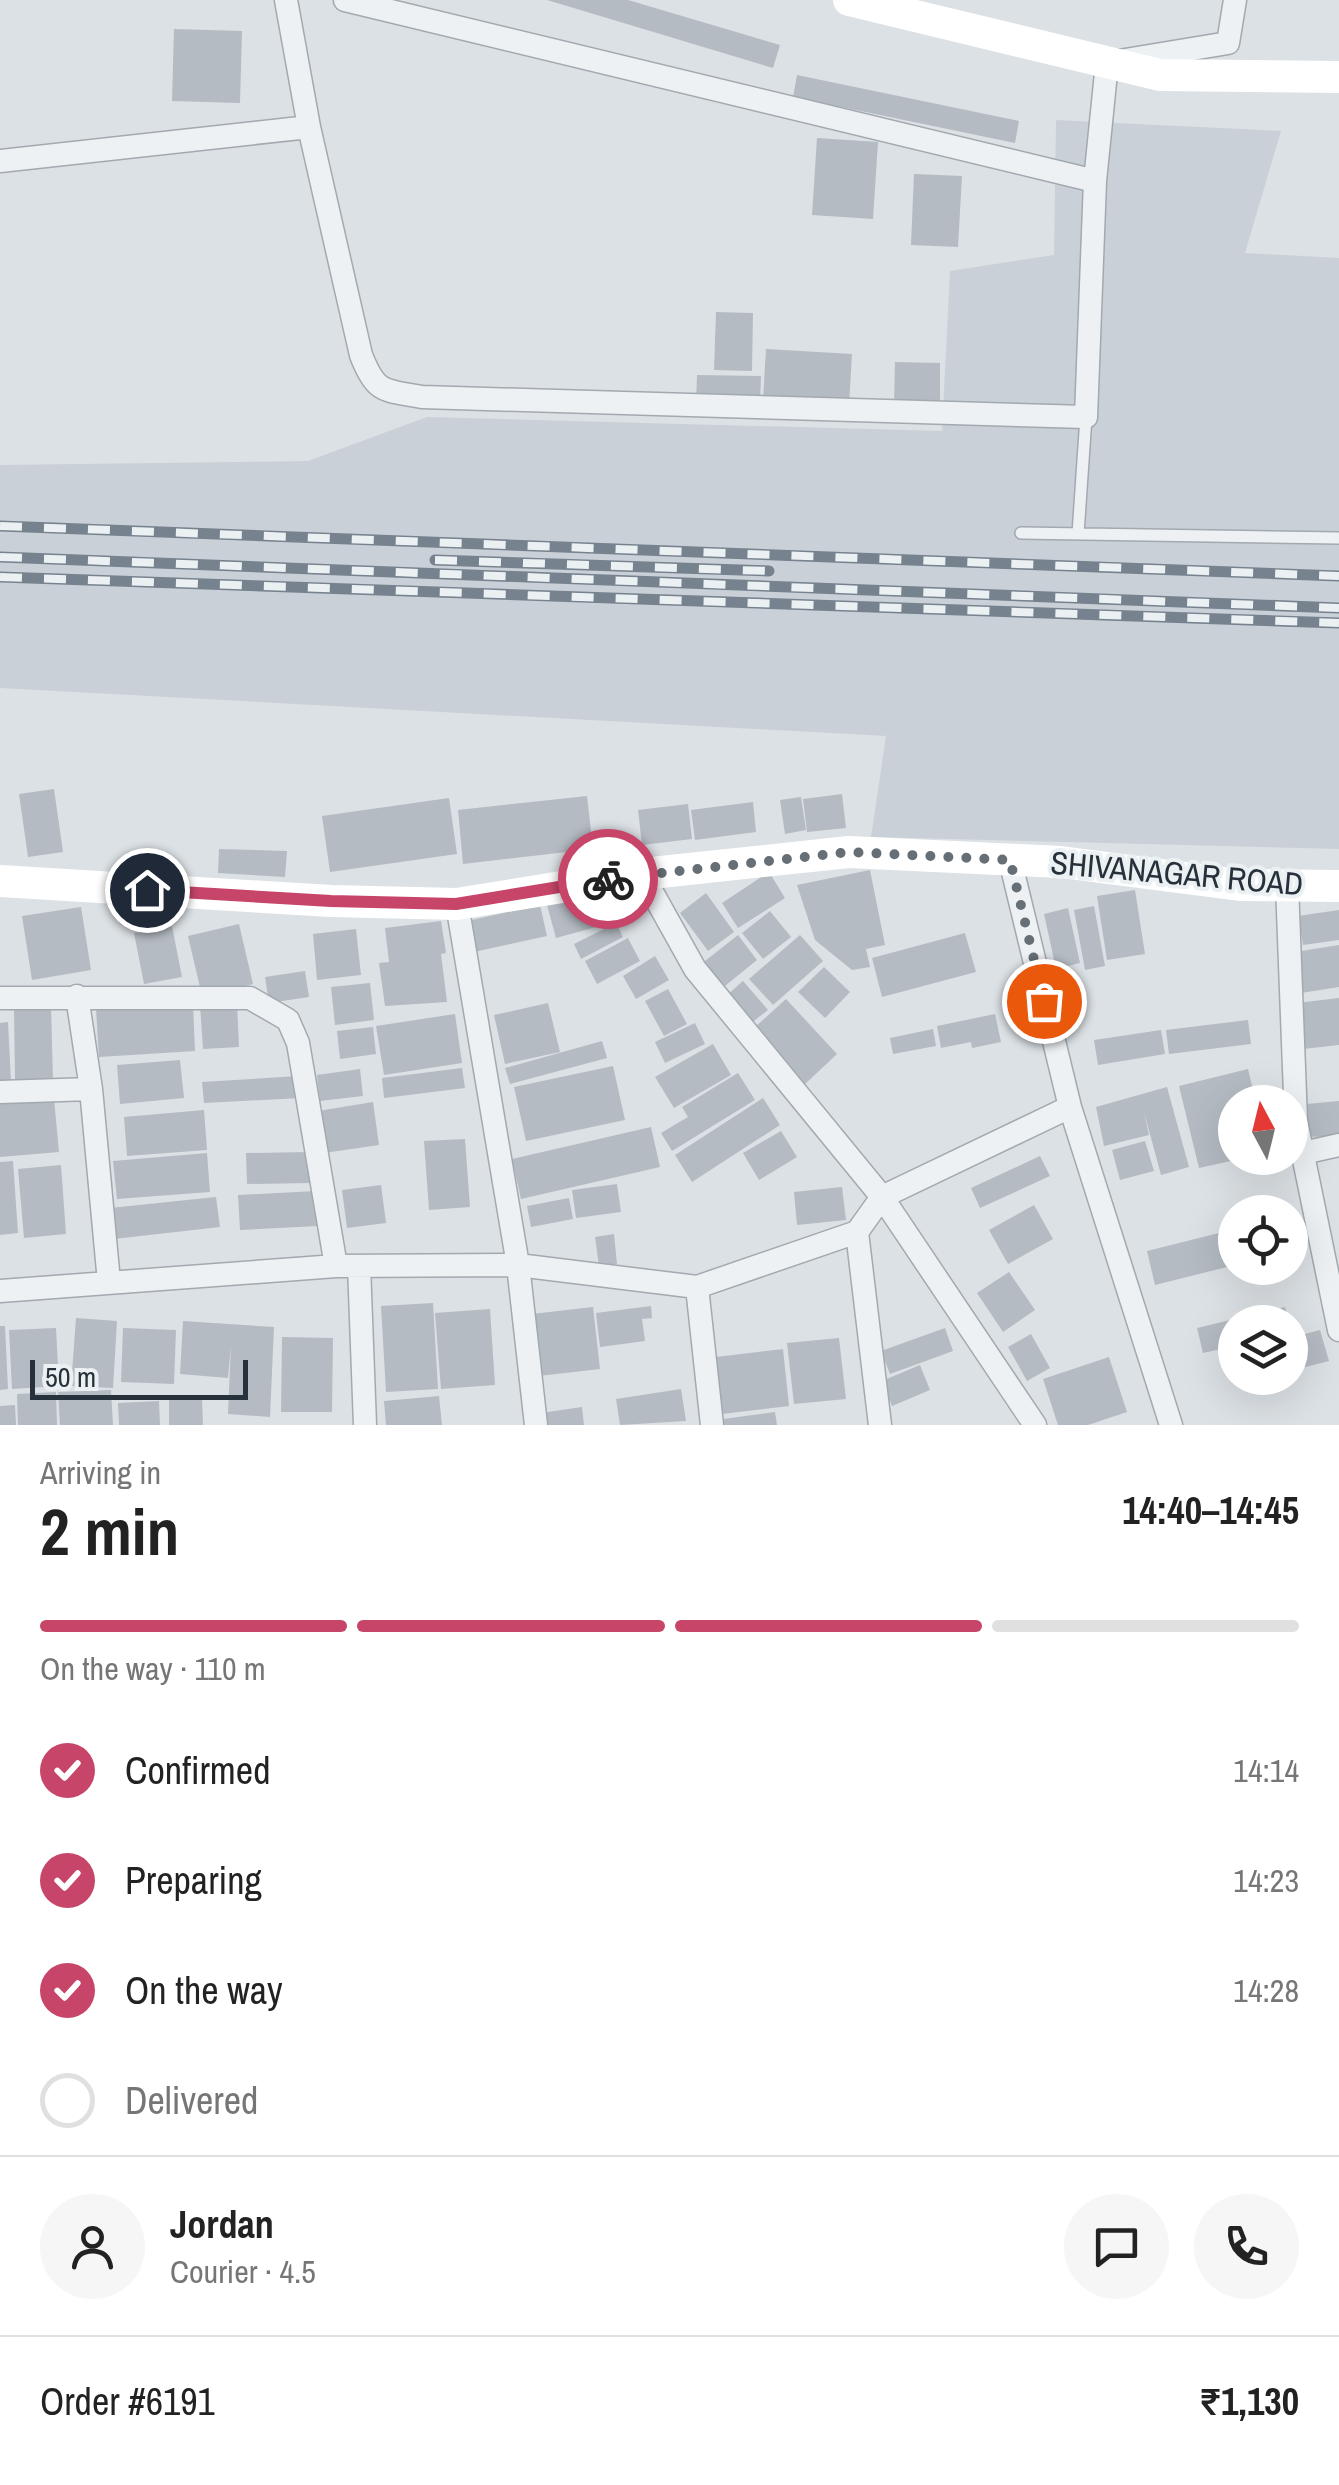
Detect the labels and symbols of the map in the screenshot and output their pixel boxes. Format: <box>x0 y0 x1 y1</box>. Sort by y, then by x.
courier <box>558 829 658 929</box>
street label: SHIVANAGAR ROAD <box>1049 841 1305 905</box>
pin <box>105 848 190 933</box>
pin <box>1002 959 1087 1044</box>
north arrow <box>1218 1085 1308 1175</box>
scale bar <box>30 1355 248 1400</box>

